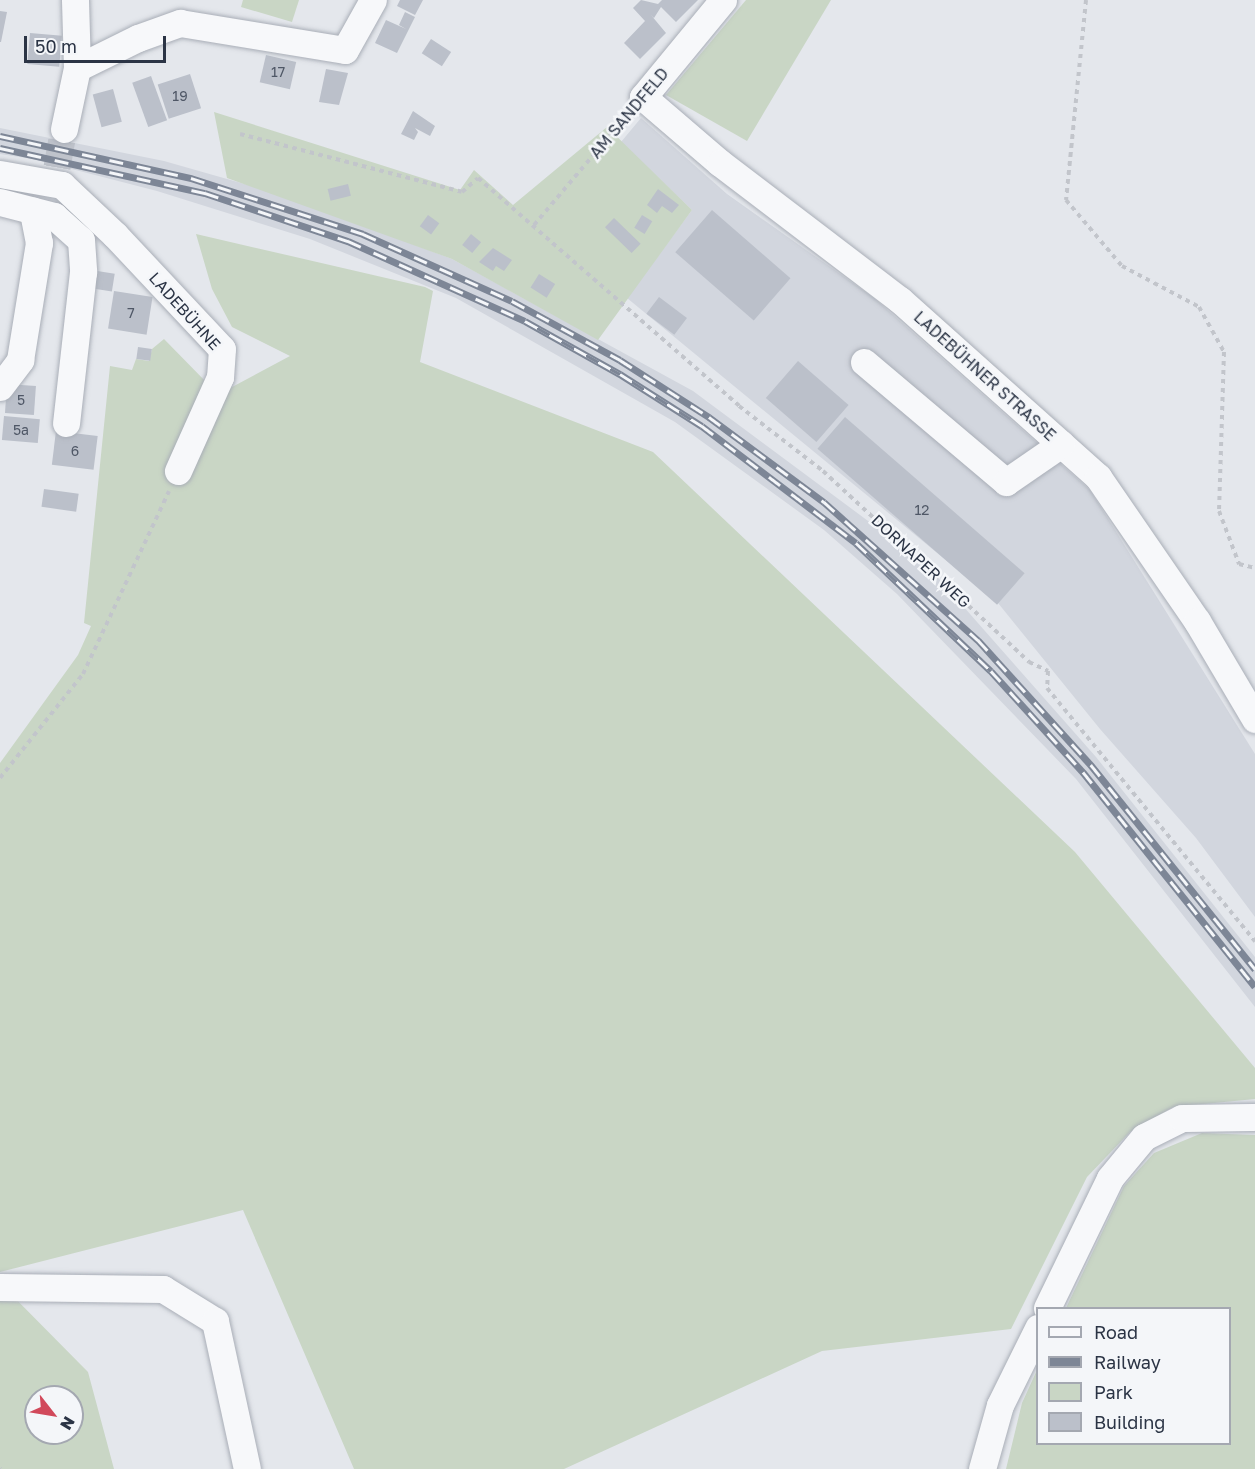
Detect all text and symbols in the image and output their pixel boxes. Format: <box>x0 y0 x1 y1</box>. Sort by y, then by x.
scale bar <box>27 24 170 62</box>
text: 50 m <box>35 35 77 57</box>
house number: 17 <box>271 64 285 80</box>
street label: AM SANDFELD <box>586 64 672 162</box>
house number: 19 <box>172 88 188 104</box>
street label: LADEBÜHNE <box>145 268 225 354</box>
house number: 7 <box>127 305 135 321</box>
street label: LADEBÜHNER STRASSE <box>910 307 1060 445</box>
house number: 5 <box>17 392 25 408</box>
house number: 5a <box>13 422 29 438</box>
house number: 6 <box>71 443 79 459</box>
house number: 12 <box>915 502 929 518</box>
street label: DORNAPER WEG <box>868 510 974 612</box>
legend <box>1036 1307 1231 1445</box>
text: Road <box>1094 1321 1138 1343</box>
text: Railway <box>1094 1351 1161 1373</box>
text: Park <box>1094 1381 1133 1403</box>
north arrow <box>24 1385 84 1445</box>
text: Building <box>1094 1411 1165 1433</box>
text: N <box>56 1413 79 1434</box>

